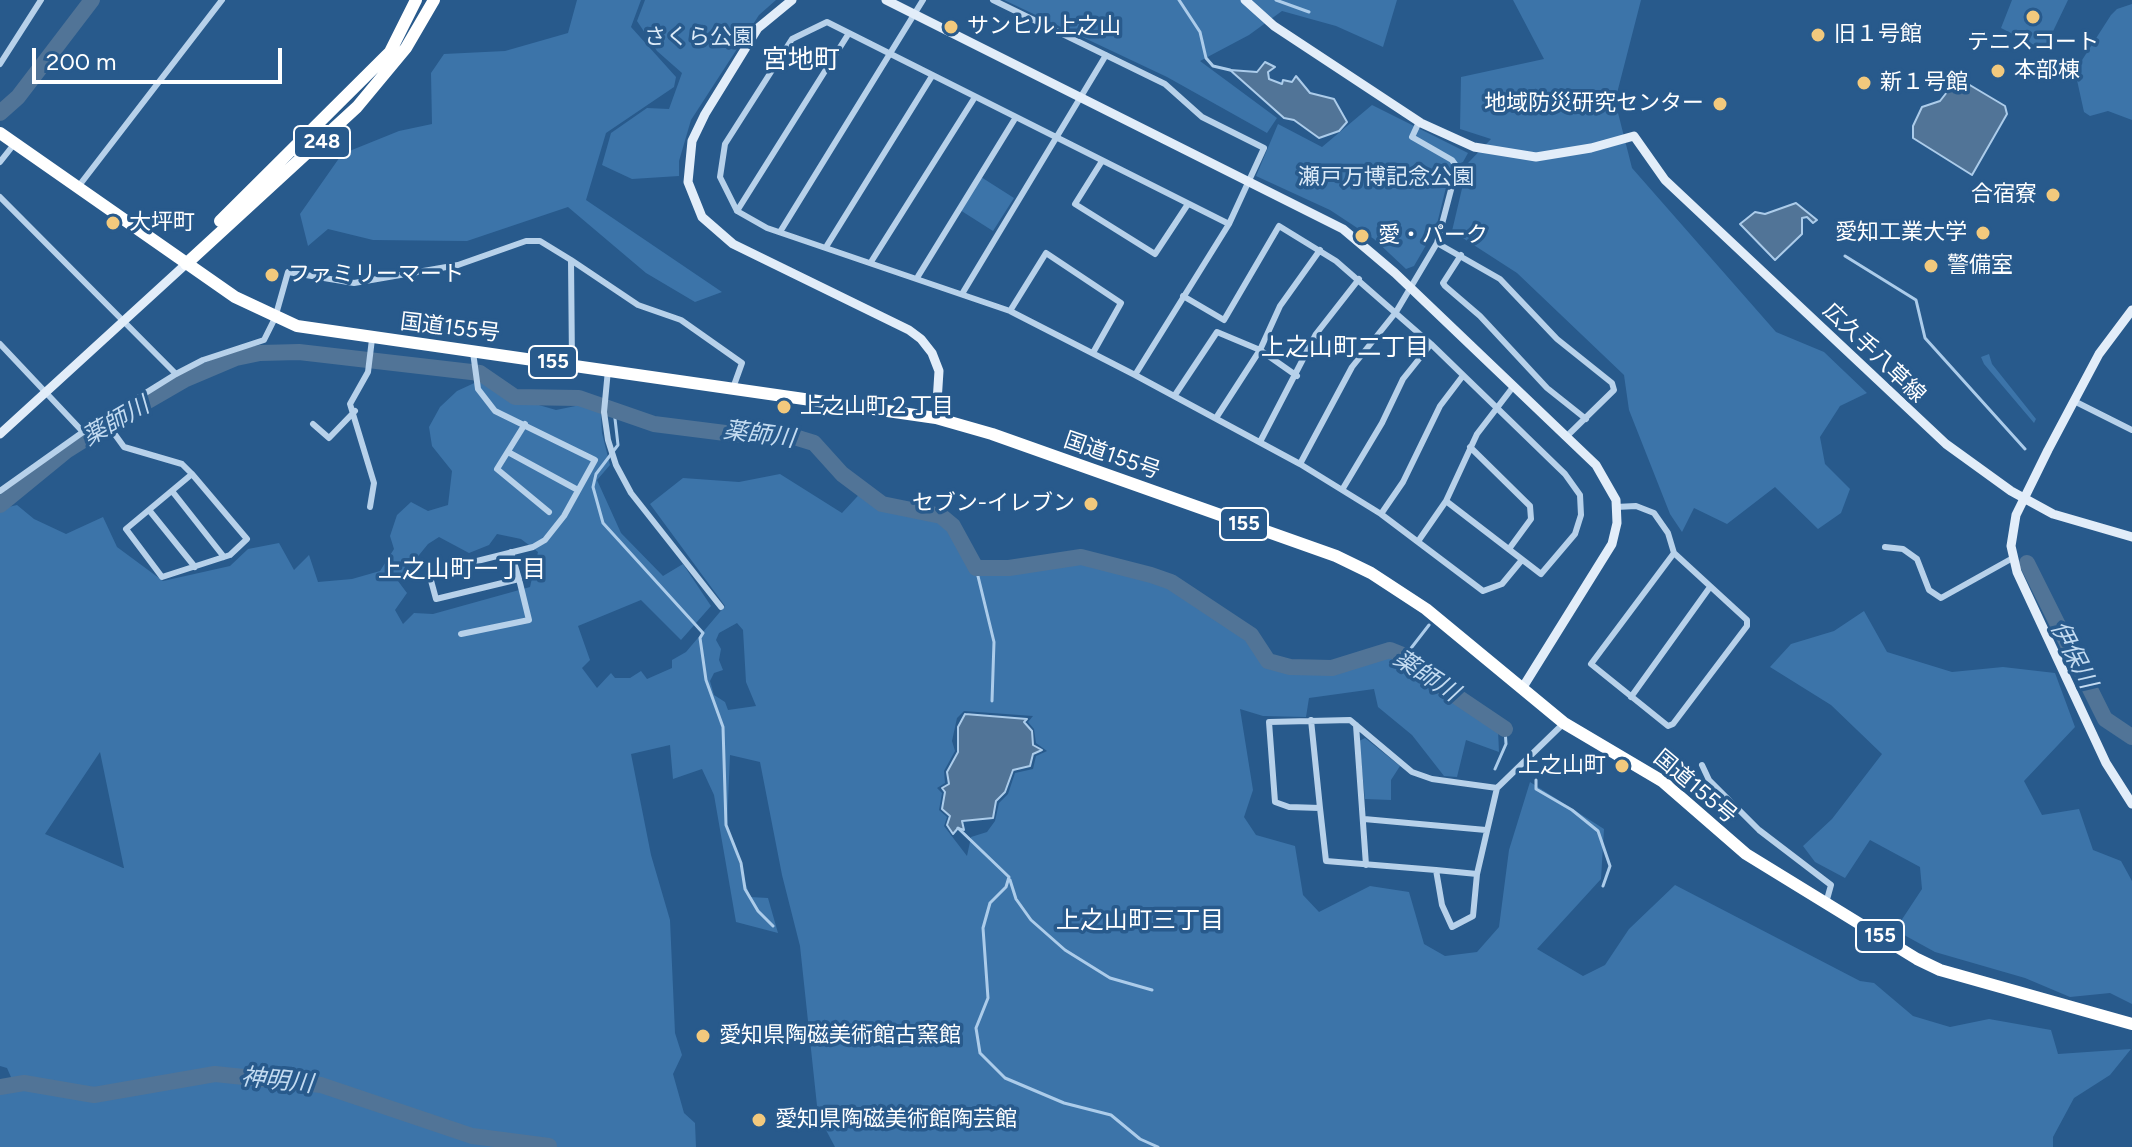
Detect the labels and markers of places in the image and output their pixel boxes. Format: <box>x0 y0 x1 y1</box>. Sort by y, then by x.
marker: テニスコート <box>2024 8 2042 26</box>
place label: サンヒル上之山 <box>967 14 1121 40</box>
marker: サンヒル上之山 <box>942 18 960 36</box>
place label: 旧１号館 <box>1834 22 1922 48</box>
marker: 旧１号館 <box>1809 26 1827 44</box>
place label: テニスコート <box>1967 30 2099 56</box>
place label: 本部棟 <box>2014 58 2080 84</box>
marker: 本部棟 <box>1989 62 2007 80</box>
place label: 新１号館 <box>1880 70 1968 96</box>
marker: 新１号館 <box>1855 74 1873 92</box>
place label: 地域防災研究センター <box>1484 91 1704 117</box>
marker: 地域防災研究センター <box>1711 95 1729 113</box>
place label: 合宿寮 <box>1971 182 2037 208</box>
marker: 合宿寮 <box>2044 186 2062 204</box>
place label: 大坪町 <box>129 210 195 236</box>
marker: 大坪町 <box>104 214 122 232</box>
place label: 愛知工業大学 <box>1835 220 1967 246</box>
place label: 愛・パーク <box>1378 223 1488 249</box>
marker: 愛知工業大学 <box>1974 224 1992 242</box>
marker: 愛・パーク <box>1353 227 1371 245</box>
place label: 警備室 <box>1947 253 2013 279</box>
marker: 警備室 <box>1922 257 1940 275</box>
place label: ファミリーマート <box>288 262 464 288</box>
marker: ファミリーマート <box>263 266 281 284</box>
place label: 上之山町２丁目 <box>800 394 954 420</box>
marker: 上之山町２丁目 <box>775 398 793 416</box>
place label: セブン-イレブン <box>912 491 1075 517</box>
marker: セブン-イレブン <box>1082 495 1100 513</box>
place label: 上之山町 <box>1518 753 1606 779</box>
marker: 上之山町 <box>1613 757 1631 775</box>
place label: 愛知県陶磁美術館古窯館 <box>719 1023 961 1049</box>
marker: 愛知県陶磁美術館古窯館 <box>694 1027 712 1045</box>
place label: 愛知県陶磁美術館陶芸館 <box>775 1107 1017 1133</box>
marker: 愛知県陶磁美術館陶芸館 <box>750 1111 768 1129</box>

